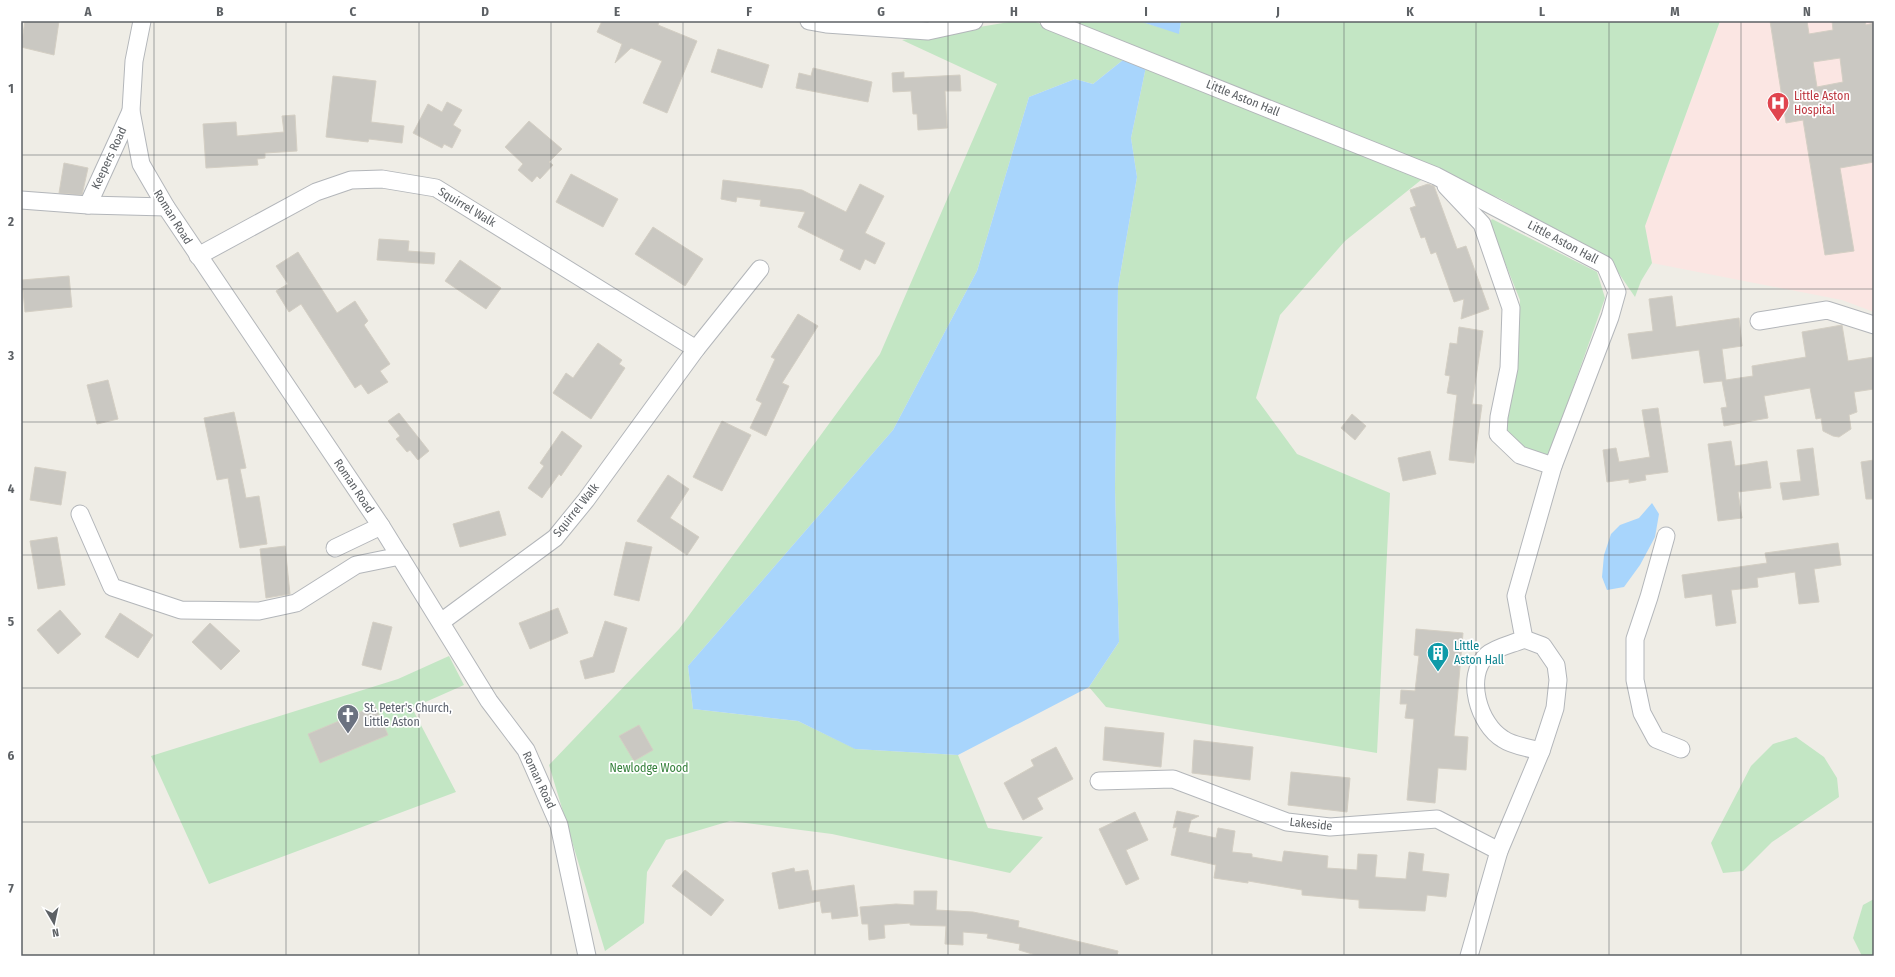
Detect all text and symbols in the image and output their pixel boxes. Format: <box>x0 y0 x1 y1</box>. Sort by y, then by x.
text: A <box>83 4 92 19</box>
text: B <box>216 4 224 19</box>
text: C <box>350 4 357 19</box>
text: D <box>481 4 489 19</box>
text: E <box>614 4 620 19</box>
text: F <box>746 4 752 19</box>
text: G <box>877 4 885 19</box>
text: H <box>1010 4 1018 19</box>
text: I <box>1144 4 1148 19</box>
text: J <box>1275 4 1280 19</box>
text: K <box>1406 4 1414 19</box>
text: L <box>1539 4 1545 19</box>
text: M <box>1670 4 1680 19</box>
text: N <box>1803 4 1811 19</box>
street label: Little Aston Hall <box>1204 77 1282 119</box>
text: 1 <box>8 81 14 96</box>
place label: Little Aston Hospital <box>1794 89 1850 117</box>
hospital icon: Little Aston Hospital <box>1765 90 1791 123</box>
street label: Keepers Road <box>88 125 130 191</box>
street label: Squirrel Walk <box>436 184 499 230</box>
street label: Roman Road <box>151 187 195 247</box>
text: 2 <box>7 214 14 229</box>
street label: Little Aston Hall <box>1525 218 1601 266</box>
text: 3 <box>7 348 14 363</box>
street label: Roman Road <box>331 456 377 516</box>
street label: Squirrel Walk <box>550 480 602 540</box>
text: 4 <box>8 481 15 496</box>
text: 5 <box>8 614 14 629</box>
place label: Little Aston Hall <box>1454 639 1504 667</box>
building icon: Little Aston Hall <box>1425 640 1451 673</box>
place label: St. Peter's Church, Little Aston <box>364 701 452 729</box>
church icon: St. Peter's Church, Little Aston <box>335 702 361 735</box>
text: 6 <box>8 748 15 763</box>
street label: Roman Road <box>520 749 558 811</box>
park label: Newlodge Wood <box>609 761 689 775</box>
street label: Lakeside <box>1289 815 1333 833</box>
text: 7 <box>8 881 14 896</box>
north arrow <box>34 903 74 943</box>
text: N <box>51 925 60 939</box>

